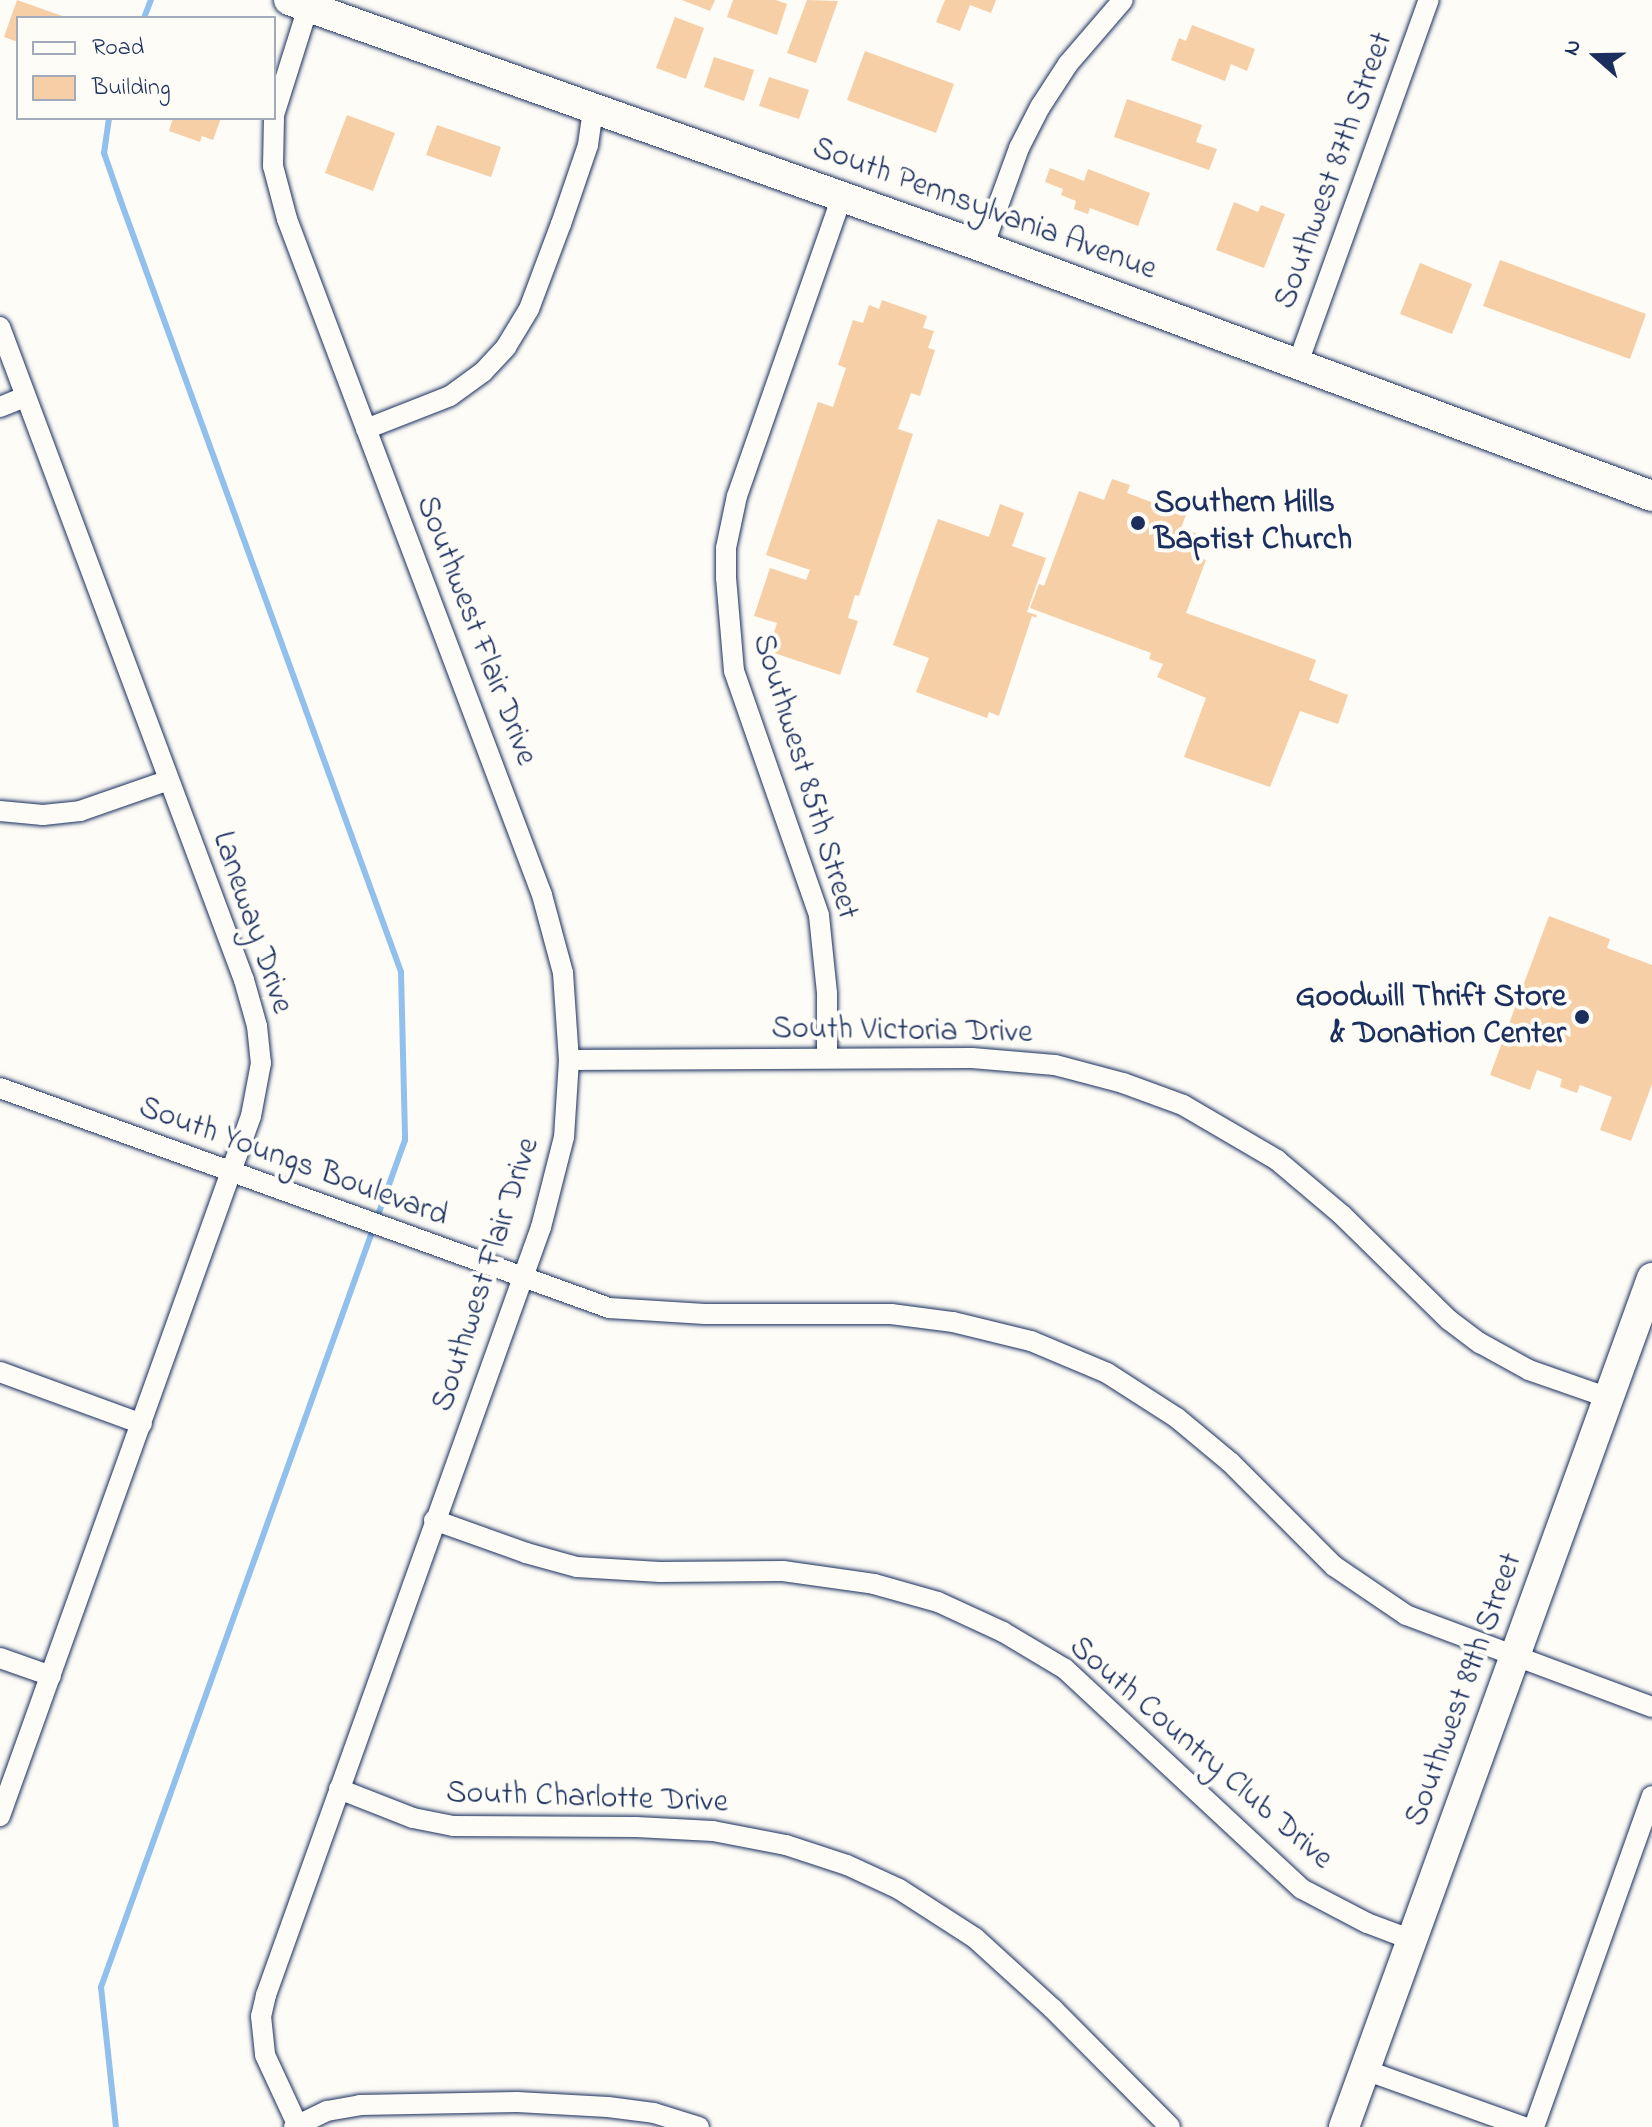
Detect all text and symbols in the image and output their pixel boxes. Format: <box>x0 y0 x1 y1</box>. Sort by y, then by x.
legend <box>16 16 276 120</box>
north arrow <box>1556 16 1636 96</box>
street label: Southwest 87th Street <box>1267 27 1403 315</box>
text: Road <box>92 31 144 66</box>
text: N <box>1556 35 1591 60</box>
text: Building <box>92 71 171 106</box>
street label: South Pennsylvania Avenue <box>807 130 1161 290</box>
place label: Southern Hills Baptist Church <box>1154 486 1352 561</box>
street label: Southwest Flair Drive <box>406 491 544 771</box>
marker: Southern Hills Baptist Church <box>1129 514 1147 532</box>
street label: Southwest 85th Street <box>742 630 866 924</box>
street label: Laneway Drive <box>202 827 300 1019</box>
place label: Goodwill Thrift Store & Donation Center <box>1295 980 1566 1055</box>
marker: Goodwill Thrift Store & Donation Center <box>1573 1008 1591 1026</box>
street label: South Victoria Drive <box>771 1011 1033 1053</box>
street label: South Youngs Boulevard <box>133 1089 453 1237</box>
street label: Southwest Flair Drive <box>425 1133 549 1417</box>
street label: Southwest 89th Street <box>1398 1548 1532 1832</box>
street label: South Country Club Drive <box>1060 1629 1340 1879</box>
street label: South Charlotte Drive <box>445 1775 729 1823</box>

